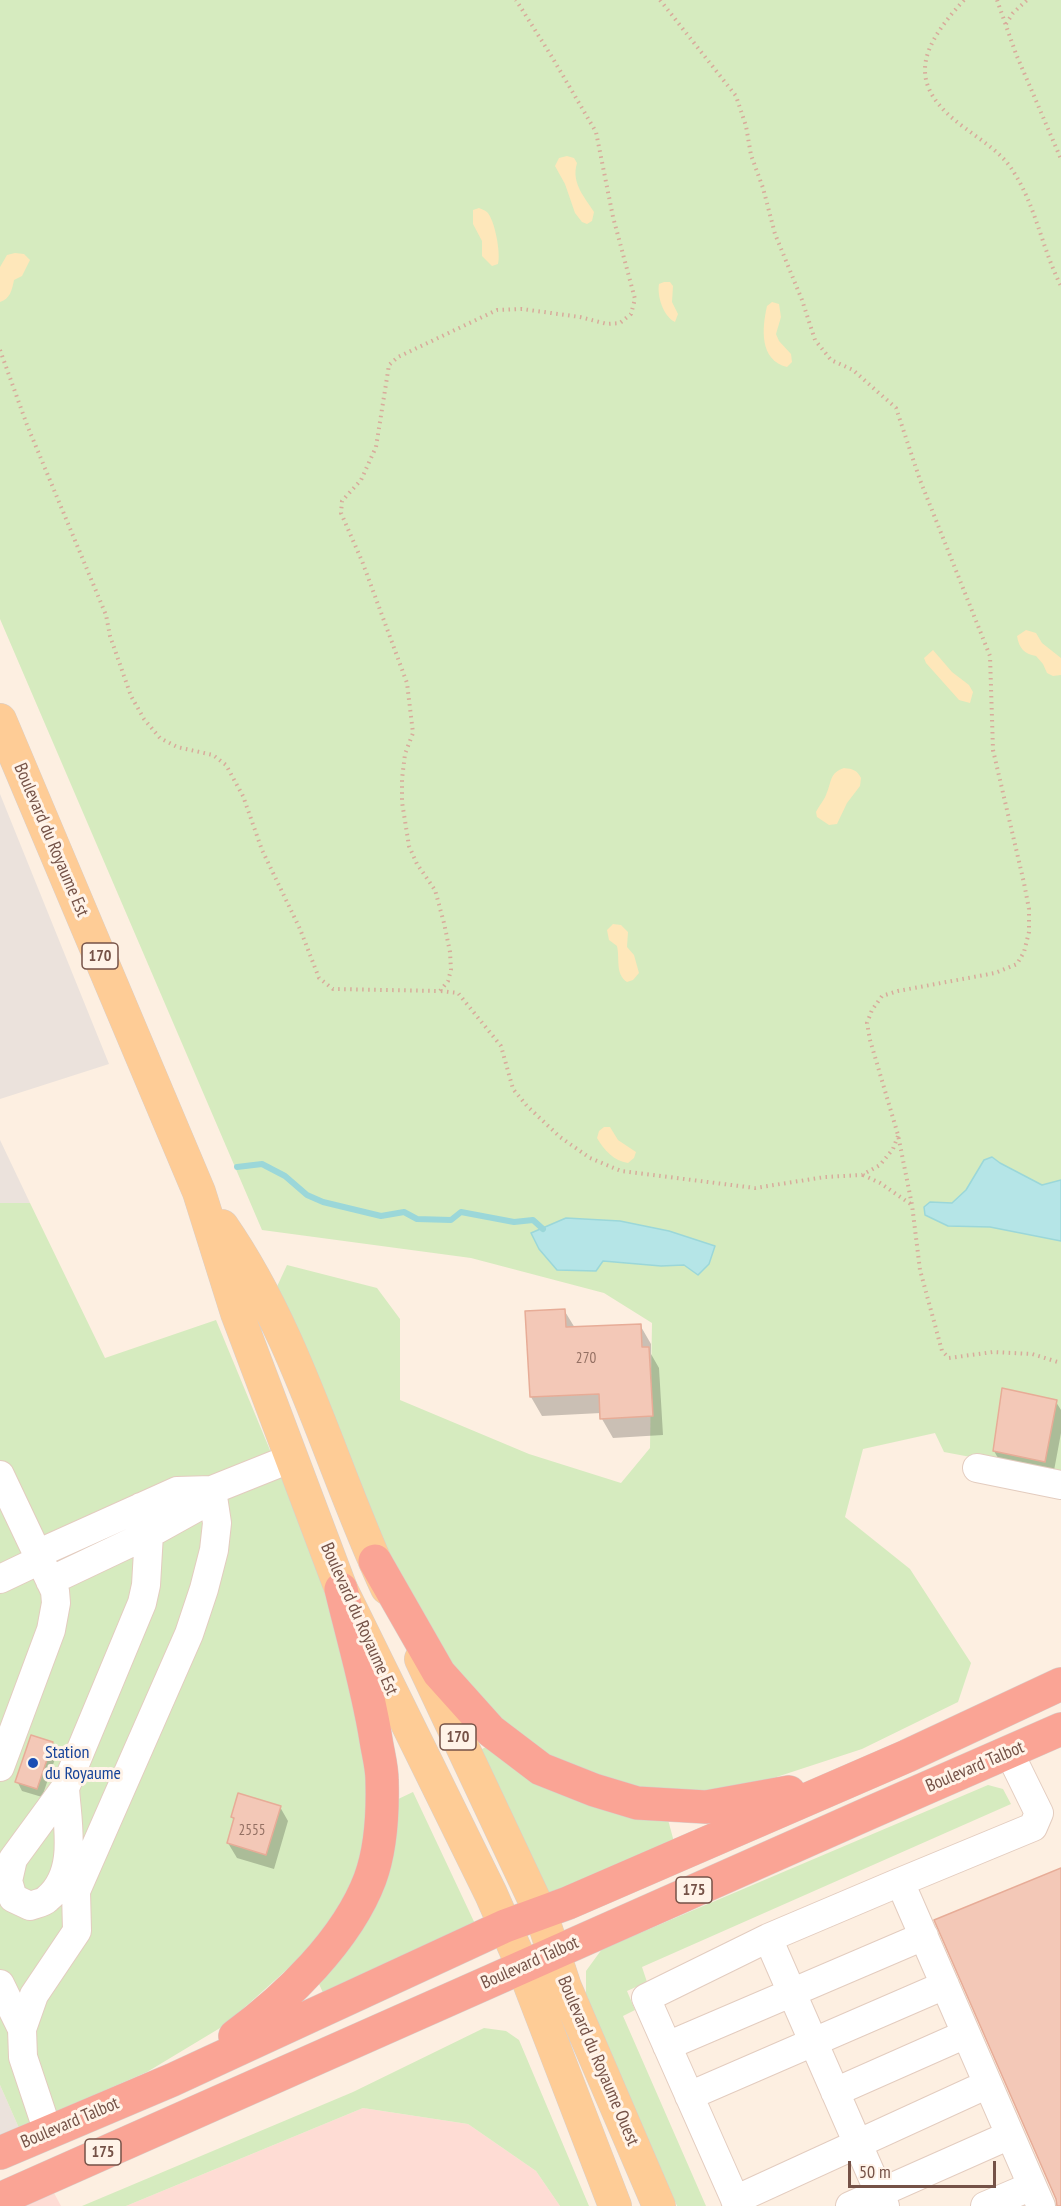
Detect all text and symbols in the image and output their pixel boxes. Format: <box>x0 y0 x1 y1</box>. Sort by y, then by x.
street label: Boulevard du Royaume Est <box>9 760 93 920</box>
road number: 170 <box>82 943 118 969</box>
house number: 270 <box>576 1350 596 1368</box>
street label: Boulevard du Royaume Est <box>316 1539 402 1699</box>
road number: 170 <box>440 1724 476 1750</box>
street label: Boulevard Talbot <box>923 1737 1027 1797</box>
place label: Station du Royaume <box>45 1742 121 1784</box>
marker: Station du Royaume <box>26 1756 40 1770</box>
house number: 2555 <box>239 1822 265 1840</box>
road number: 175 <box>676 1877 712 1903</box>
street label: Boulevard Talbot <box>478 1932 582 1994</box>
street label: Boulevard du Royaume Ouest <box>553 1973 643 2149</box>
street label: Boulevard Talbot <box>18 2093 122 2153</box>
road number: 175 <box>85 2139 121 2165</box>
scale bar <box>851 2149 1000 2187</box>
text: 50 m <box>859 2160 891 2183</box>

